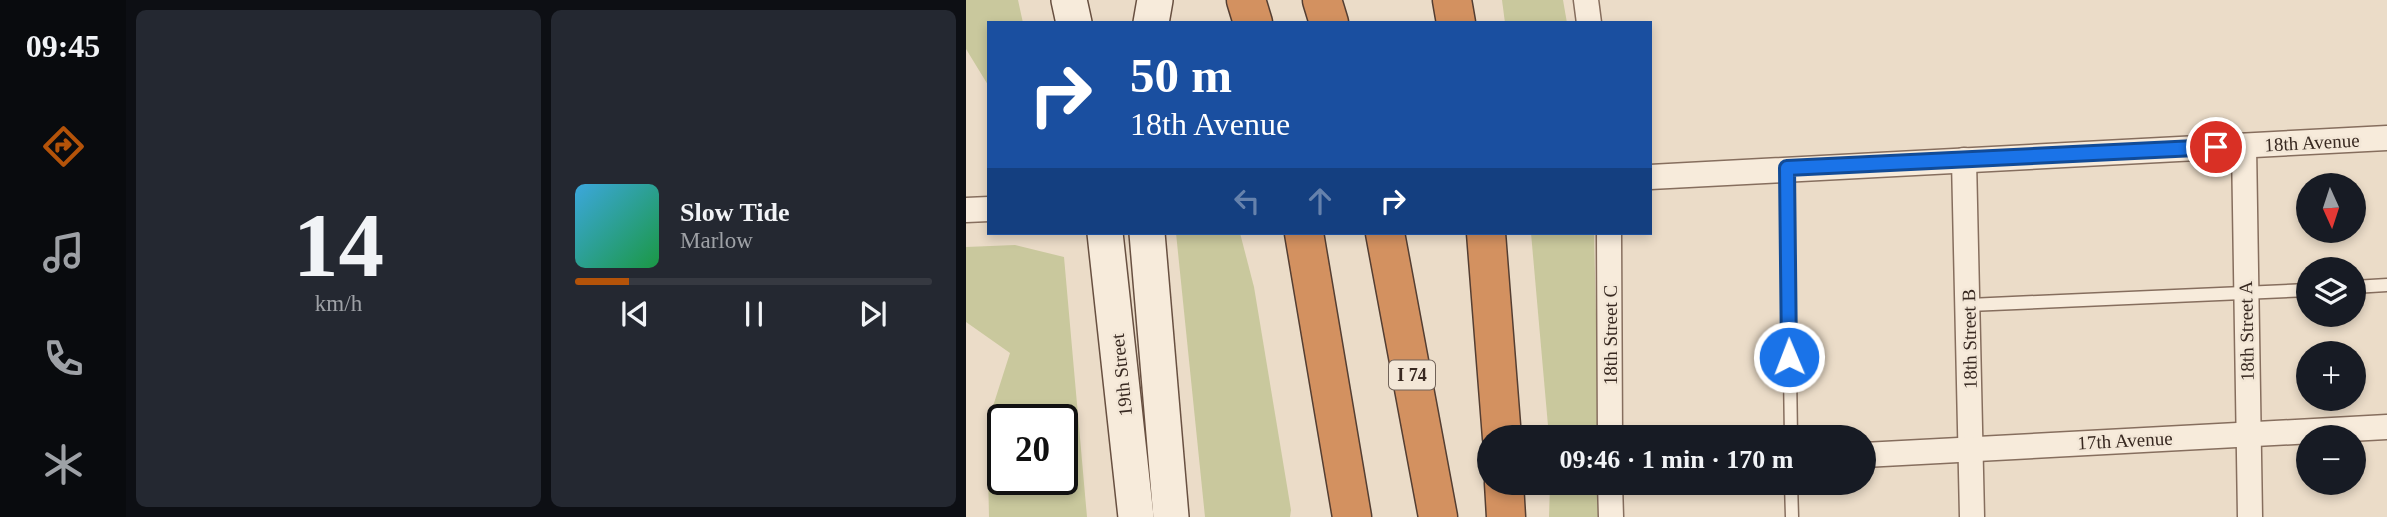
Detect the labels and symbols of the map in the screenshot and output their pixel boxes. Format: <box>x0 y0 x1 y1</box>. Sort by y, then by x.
pin <box>2186 117 2246 177</box>
street label: 18th Avenue <box>2264 130 2360 155</box>
north arrow <box>2296 173 2366 243</box>
street label: 18th Street A <box>2235 280 2258 381</box>
street label: 18th Street C <box>1600 285 1621 385</box>
street label: 18th Street B <box>1958 289 1981 389</box>
position arrow <box>1752 320 1826 394</box>
street label: 19th Street <box>1107 332 1136 417</box>
road number: I 74 <box>1389 360 1435 390</box>
speed limit sign: 20 <box>987 404 1078 495</box>
street label: 17th Avenue <box>2077 428 2173 453</box>

